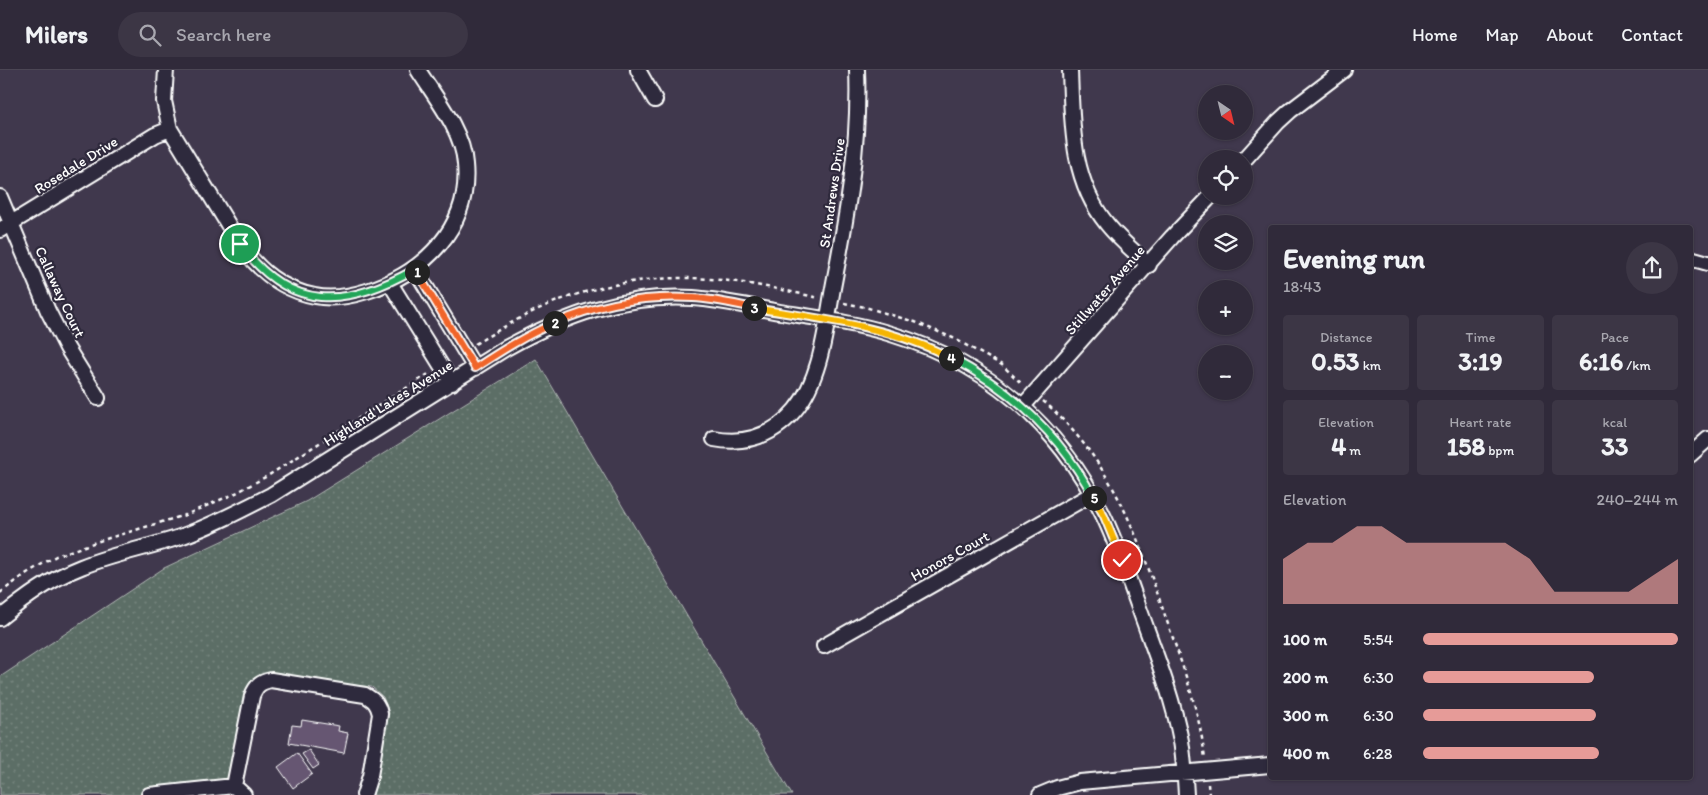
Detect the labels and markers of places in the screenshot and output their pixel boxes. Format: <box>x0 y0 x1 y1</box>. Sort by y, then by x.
pin <box>219 223 261 265</box>
pin: 1 <box>404 260 430 284</box>
pin: 3 <box>742 296 766 320</box>
pin: 2 <box>542 310 568 336</box>
pin: 4 <box>938 346 964 370</box>
pin: 5 <box>1082 486 1106 510</box>
pin <box>1101 539 1143 581</box>

